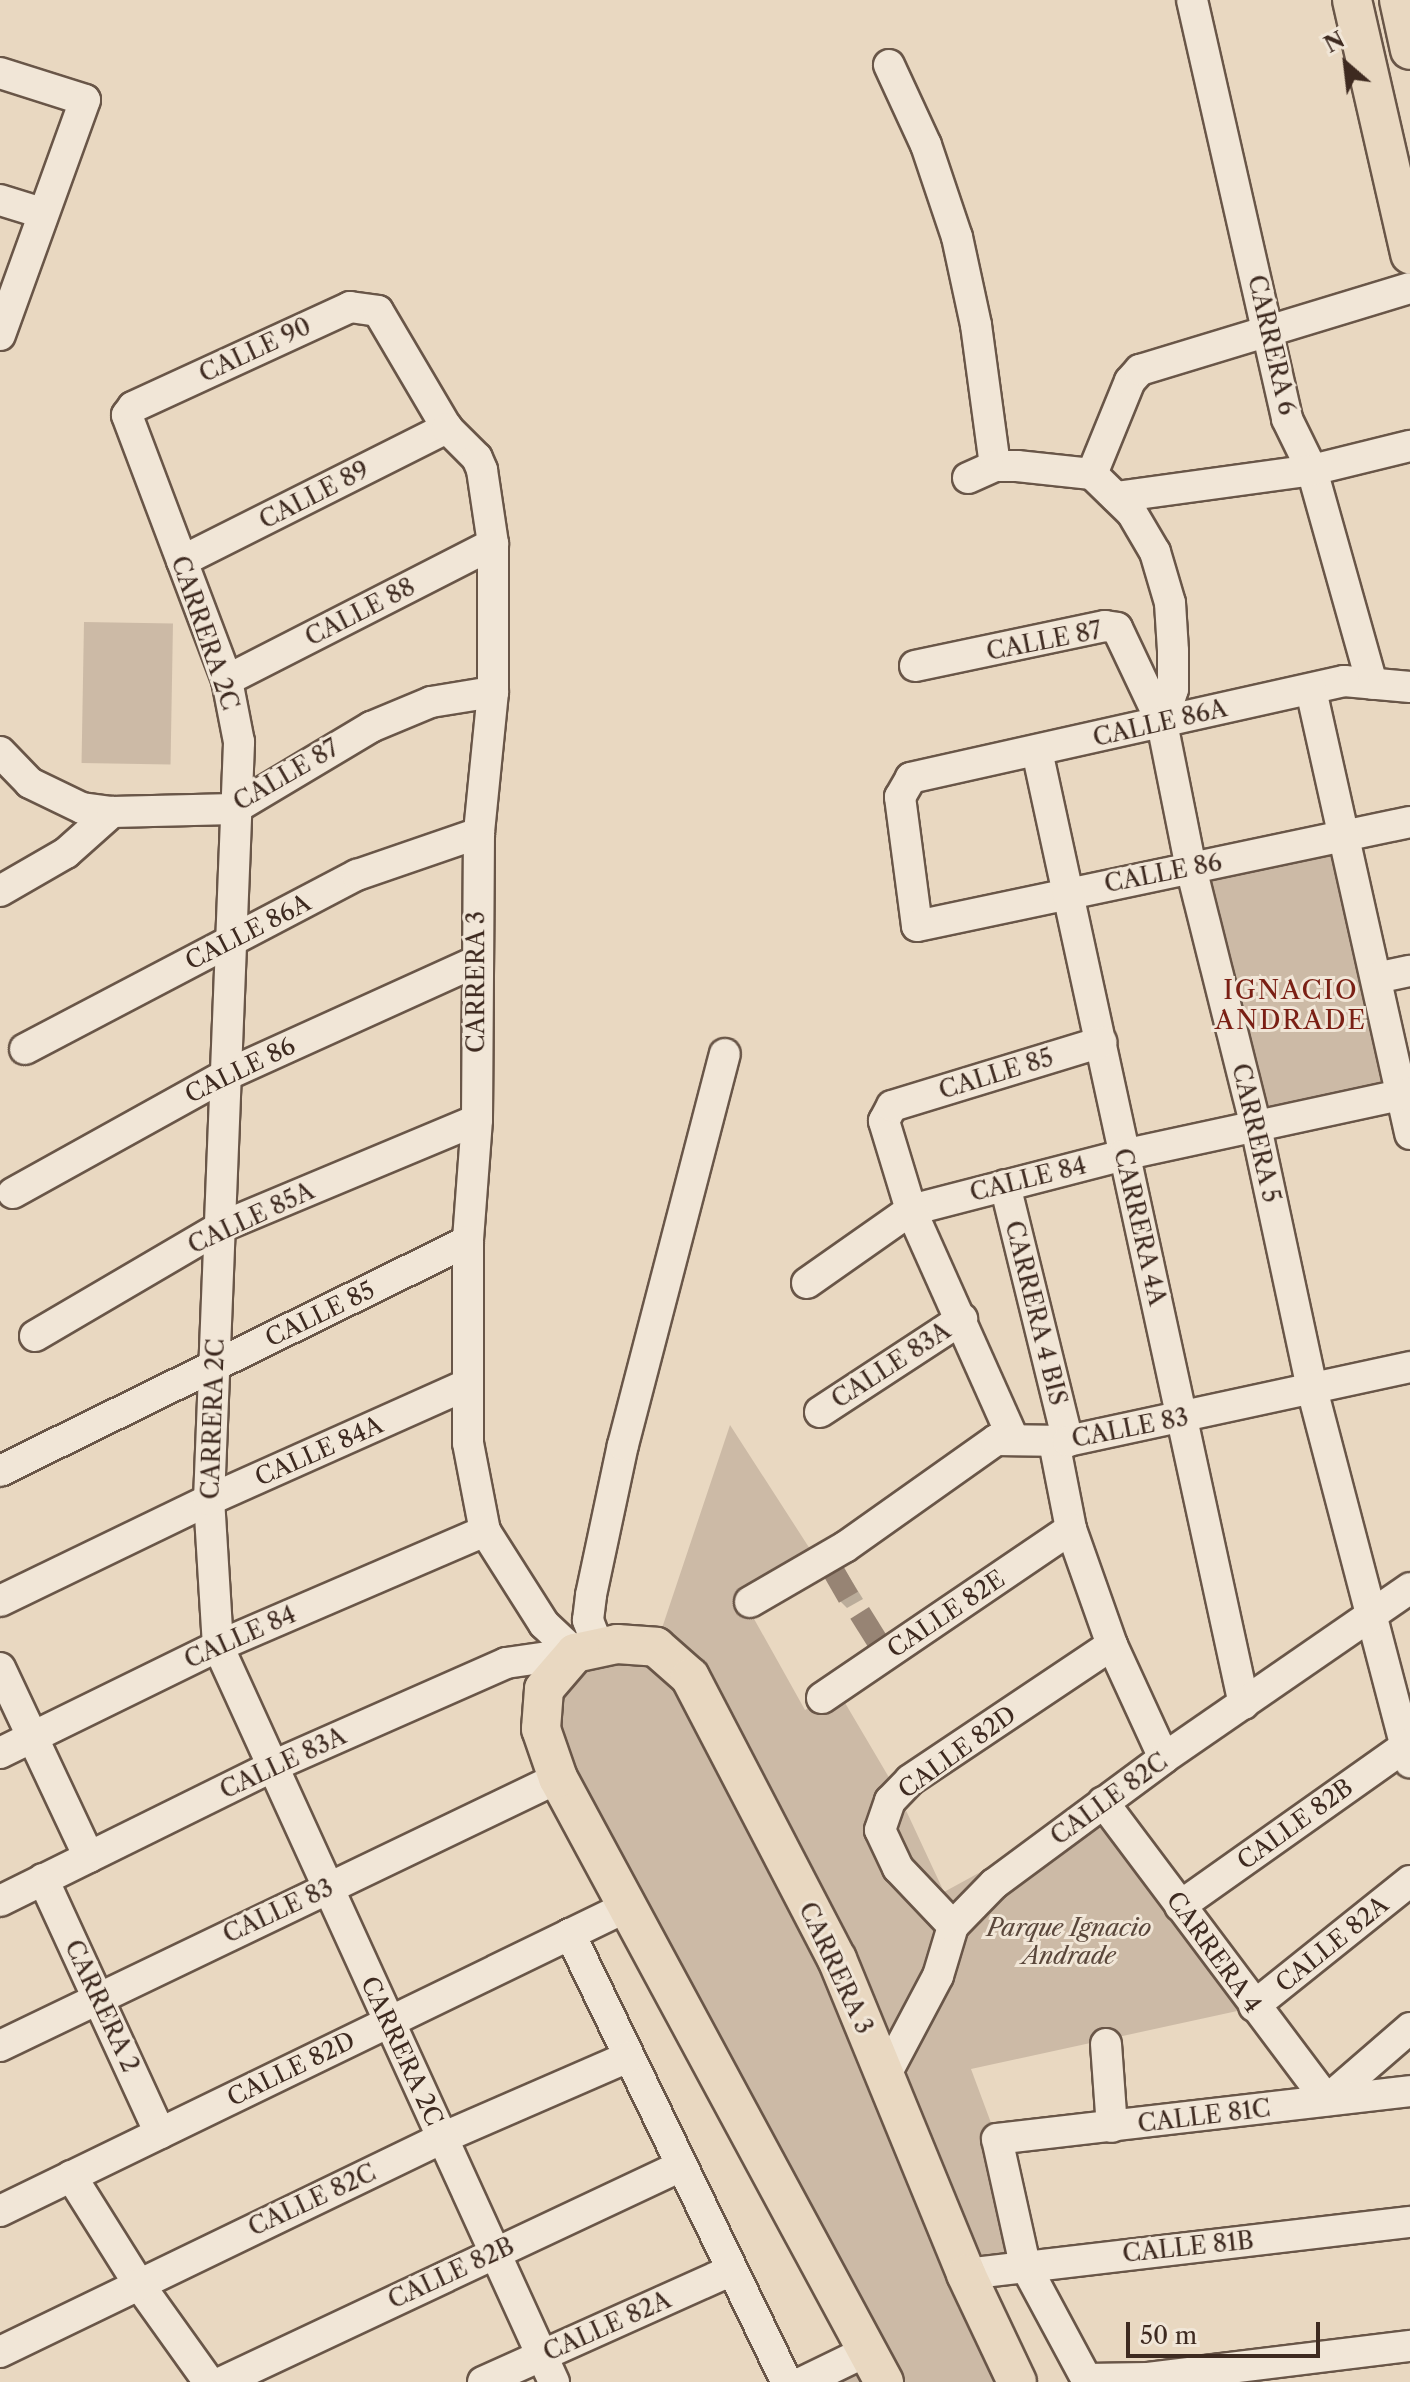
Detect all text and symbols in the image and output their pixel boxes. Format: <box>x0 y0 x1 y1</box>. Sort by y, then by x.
north arrow <box>1306 24 1386 104</box>
text: N <box>1320 26 1349 59</box>
street label: CARRERA 6 <box>1242 272 1302 418</box>
street label: CALLE 90 <box>195 312 315 388</box>
street label: CALLE 89 <box>254 455 374 535</box>
street label: CARRERA 2C <box>165 552 245 714</box>
street label: CALLE 88 <box>300 572 420 652</box>
street label: CALLE 87 <box>984 616 1104 666</box>
street label: CALLE 86A <box>1090 694 1230 752</box>
street label: CALLE 87 <box>228 733 344 817</box>
street label: CALLE 86 <box>1102 848 1224 898</box>
street label: CALLE 86A <box>181 888 315 976</box>
street label: CARRERA 3 <box>462 911 490 1053</box>
district label: IGNACIO ANDRADE <box>1215 975 1367 1036</box>
street label: CALLE 86 <box>180 1031 300 1109</box>
street label: CALLE 85 <box>935 1043 1057 1105</box>
street label: CARRERA 5 <box>1226 1060 1286 1206</box>
street label: CARRERA 4A <box>1108 1145 1172 1309</box>
street label: CALLE 84 <box>967 1151 1089 1207</box>
street label: CALLE 85A <box>183 1176 319 1260</box>
street label: CARRERA 4 BIS <box>999 1217 1073 1409</box>
street label: CALLE 85 <box>261 1275 379 1353</box>
street label: CALLE 83A <box>826 1316 956 1414</box>
street label: CARRERA 2C <box>196 1338 230 1500</box>
street label: CALLE 83 <box>1069 1403 1191 1453</box>
street label: CALLE 84A <box>251 1410 387 1492</box>
street label: CALLE 82E <box>882 1564 1010 1664</box>
street label: CALLE 84 <box>180 1600 300 1674</box>
street label: CALLE 82D <box>893 1700 1021 1804</box>
street label: CALLE 83A <box>215 1721 351 1805</box>
street label: CALLE 82C <box>1045 1747 1173 1851</box>
street label: CALLE 82B <box>1232 1773 1358 1875</box>
street label: CALLE 83 <box>218 1873 338 1949</box>
street label: CARRERA 4 <box>1160 1885 1268 2019</box>
street label: CALLE 82A <box>1270 1890 1394 1998</box>
street label: CARRERA 3 <box>793 1897 879 2039</box>
park label: Parque Ignacio Andrade <box>987 1914 1151 1970</box>
street label: CARRERA 2 <box>59 1935 145 2077</box>
street label: CARRERA 2C <box>355 1972 449 2130</box>
street label: CALLE 82D <box>223 2026 359 2112</box>
street label: CALLE 81C <box>1136 2094 1272 2138</box>
street label: CALLE 82C <box>244 2158 380 2242</box>
street label: CALLE 81B <box>1121 2226 1255 2268</box>
street label: CALLE 82B <box>384 2231 518 2315</box>
street label: CALLE 82A <box>539 2285 675 2367</box>
scale bar <box>1130 2306 1324 2356</box>
text: 50 m <box>1140 2321 1197 2350</box>

